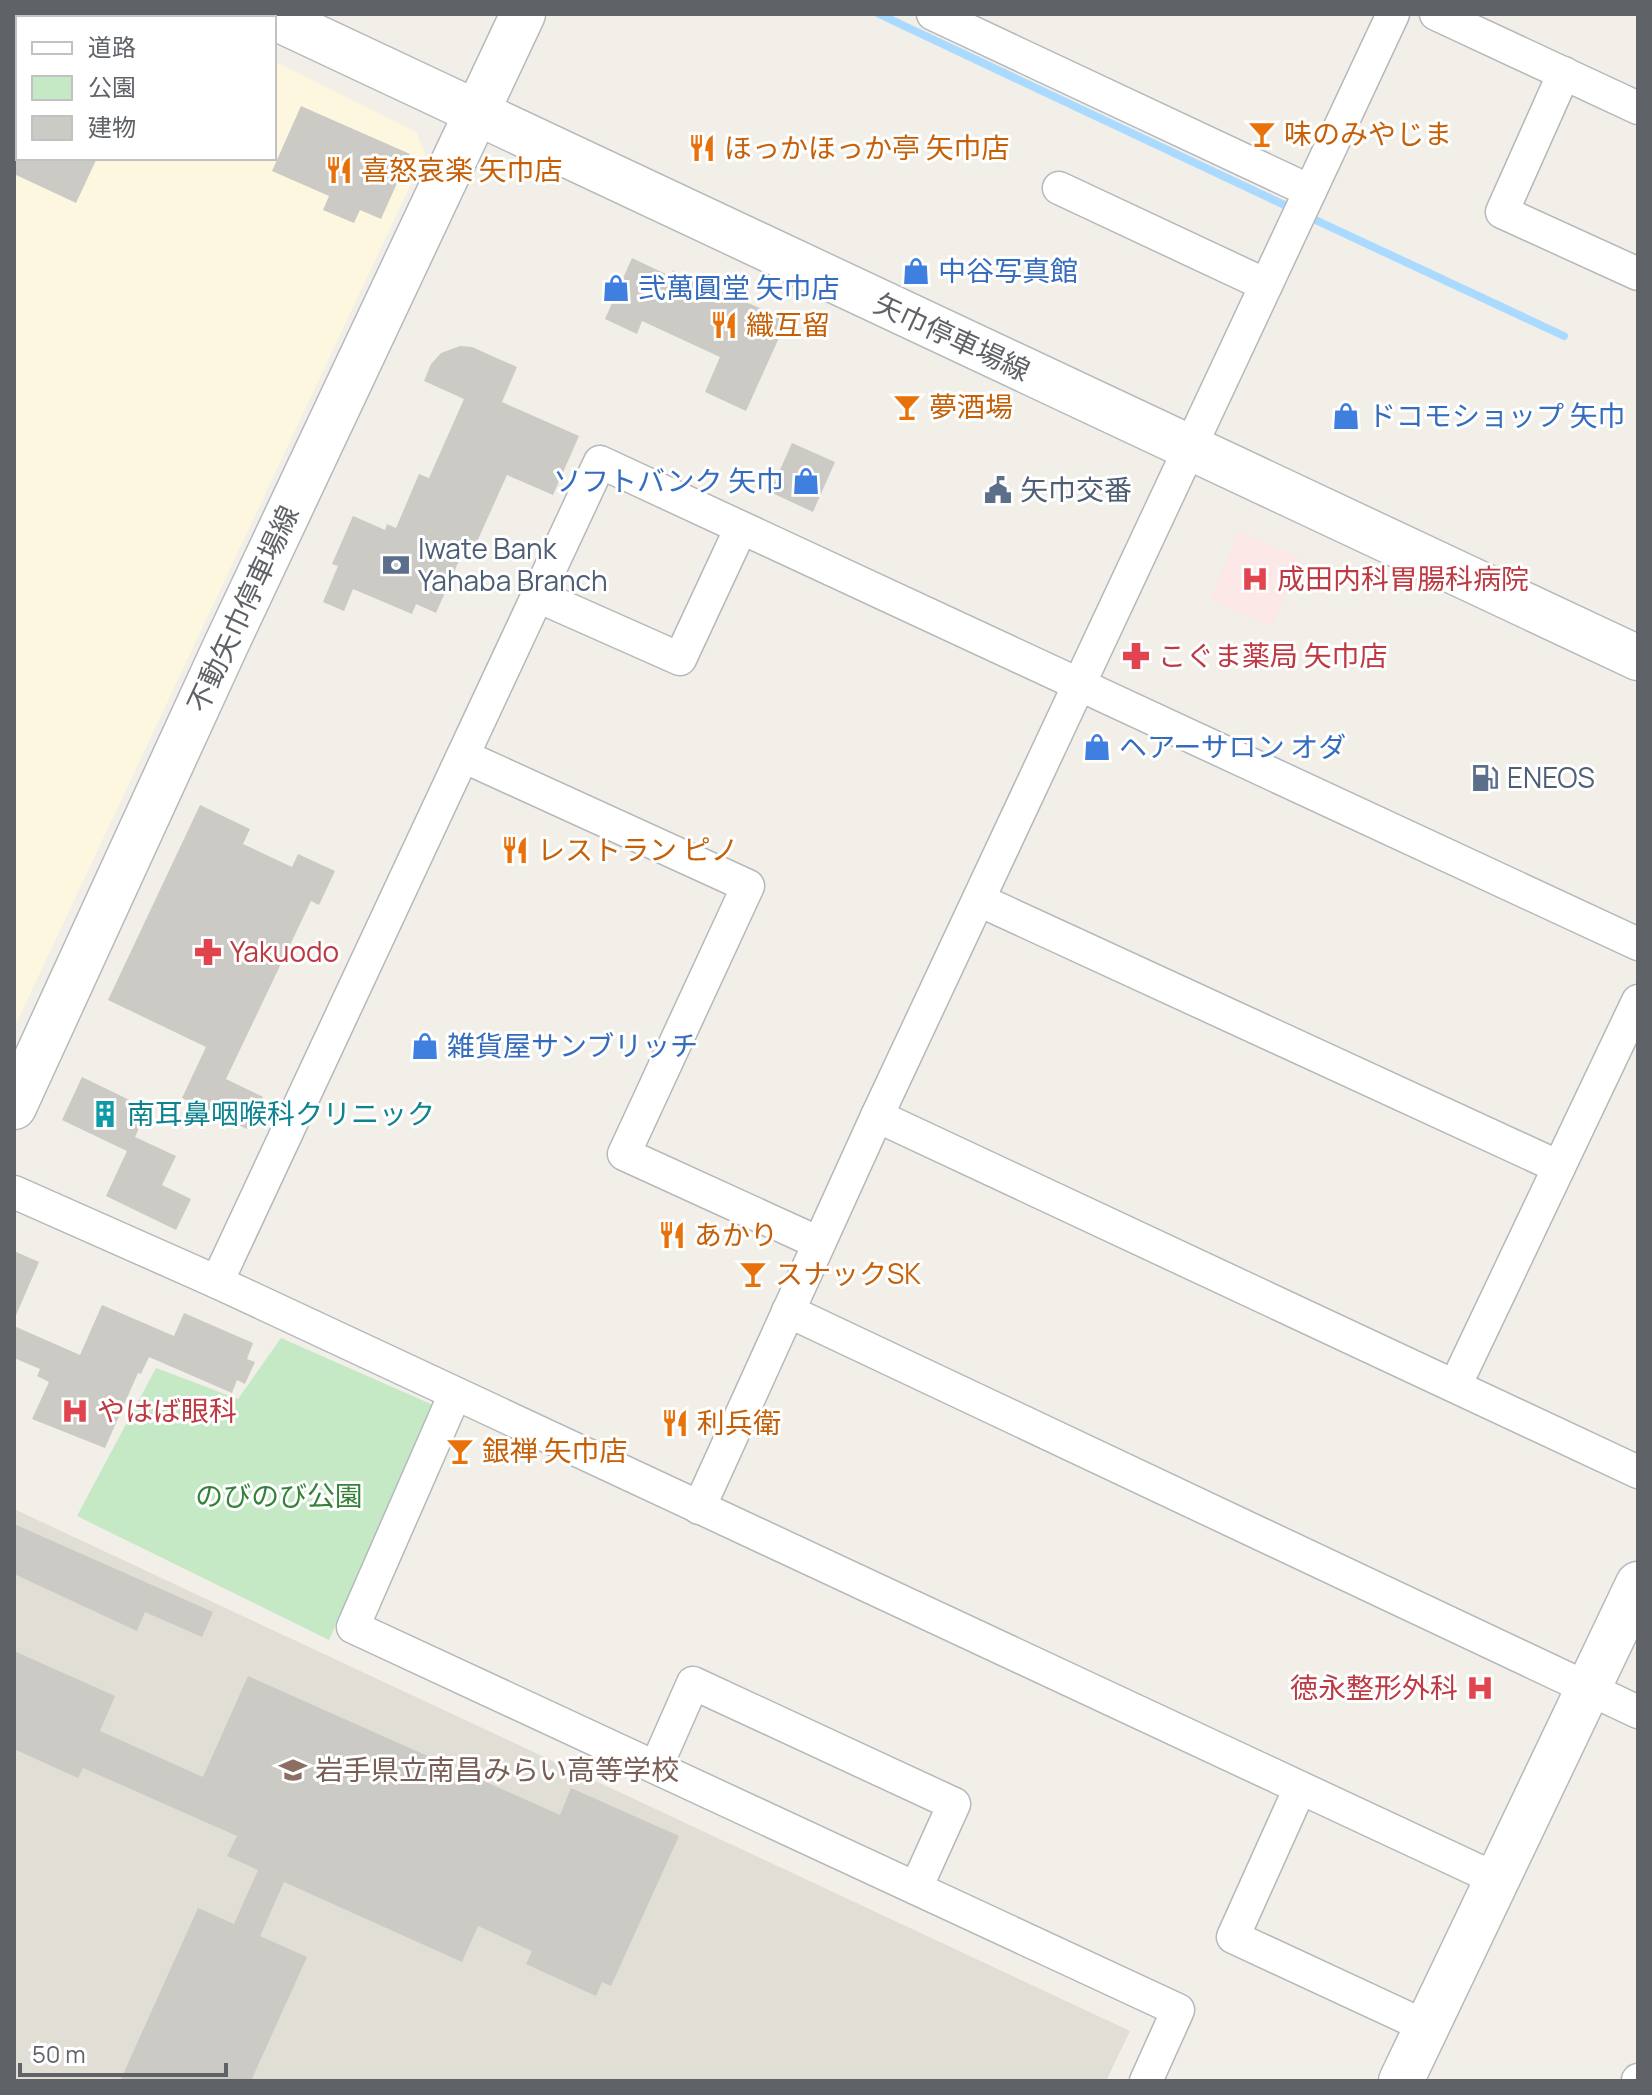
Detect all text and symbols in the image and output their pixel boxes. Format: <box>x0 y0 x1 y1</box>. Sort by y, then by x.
legend <box>16 16 276 160</box>
text: 道路 <box>88 30 136 63</box>
text: 公園 <box>88 70 136 103</box>
text: 建物 <box>88 110 136 143</box>
place label: 味のみやじま <box>1284 114 1452 152</box>
bar icon: 味のみやじま <box>1247 119 1277 149</box>
place label: ほっかほっか亭 矢巾店 <box>724 128 1010 166</box>
restaurant icon: ほっかほっか亭 矢巾店 <box>687 133 717 163</box>
place label: 喜怒哀楽 矢巾店 <box>361 150 563 188</box>
restaurant icon: 喜怒哀楽 矢巾店 <box>324 155 354 185</box>
place label: 中谷写真館 <box>938 251 1078 289</box>
shop icon: 中谷写真館 <box>901 256 931 286</box>
place label: 弐萬圓堂 矢巾店 <box>638 268 840 306</box>
shop icon: 弐萬圓堂 矢巾店 <box>601 273 631 303</box>
street label: 矢巾停車場線 <box>868 283 1037 389</box>
place label: 織互留 <box>746 305 830 343</box>
restaurant icon: 織互留 <box>709 310 739 340</box>
place label: 夢酒場 <box>929 387 1013 425</box>
bar icon: 夢酒場 <box>892 392 922 422</box>
place label: ドコモショップ 矢巾 <box>1368 396 1626 434</box>
shop icon: ドコモショップ 矢巾 <box>1331 401 1361 431</box>
place label: ソフトバンク 矢巾 <box>553 461 784 499</box>
shop icon: ソフトバンク 矢巾 <box>791 466 821 496</box>
place label: 矢巾交番 <box>1020 470 1132 508</box>
public building icon: 矢巾交番 <box>983 475 1013 505</box>
street label: 不動矢巾停車場線 <box>178 499 307 718</box>
place label: Iwate Bank Yahaba Branch <box>418 529 608 599</box>
bank icon: Iwate Bank Yahaba Branch <box>381 550 411 580</box>
place label: 成田内科胃腸科病院 <box>1277 559 1529 597</box>
hospital icon: 成田内科胃腸科病院 <box>1240 564 1270 594</box>
place label: こぐま薬局 矢巾店 <box>1158 636 1388 674</box>
pharmacy icon: こぐま薬局 矢巾店 <box>1121 641 1151 671</box>
place label: ヘアーサロン オダ <box>1119 727 1346 765</box>
shop icon: ヘアーサロン オダ <box>1082 732 1112 762</box>
place label: ENEOS <box>1507 758 1595 796</box>
fuel station icon: ENEOS <box>1470 763 1500 793</box>
place label: レストラン ピノ <box>537 830 739 868</box>
restaurant icon: レストラン ピノ <box>500 835 530 865</box>
place label: Yakuodo <box>230 932 339 970</box>
pharmacy icon: Yakuodo <box>193 937 223 967</box>
place label: 雑貨屋サンブリッチ <box>447 1026 698 1064</box>
shop icon: 雑貨屋サンブリッチ <box>410 1031 440 1061</box>
place label: 南耳鼻咽喉科クリニック <box>127 1094 435 1132</box>
building icon: 南耳鼻咽喉科クリニック <box>90 1099 120 1129</box>
place label: あかり <box>694 1215 778 1253</box>
restaurant icon: あかり <box>657 1220 687 1250</box>
place label: スナックSK <box>775 1254 921 1292</box>
bar icon: スナックSK <box>738 1259 768 1289</box>
place label: やはば眼科 <box>97 1391 237 1429</box>
hospital icon: やはば眼科 <box>60 1396 90 1426</box>
place label: 利兵衛 <box>697 1403 781 1441</box>
restaurant icon: 利兵衛 <box>660 1408 690 1438</box>
place label: 銀禅 矢巾店 <box>482 1431 628 1469</box>
bar icon: 銀禅 矢巾店 <box>445 1436 475 1466</box>
park label: のびのび公園 <box>195 1476 363 1514</box>
place label: 徳永整形外科 <box>1290 1668 1458 1706</box>
hospital icon: 徳永整形外科 <box>1465 1673 1495 1703</box>
place label: 岩手県立南昌みらい高等学校 <box>315 1750 679 1788</box>
school or university icon: 岩手県立南昌みらい高等学校 <box>278 1755 308 1785</box>
scale bar <box>20 2027 226 2077</box>
text: 50 m <box>32 2037 86 2070</box>

